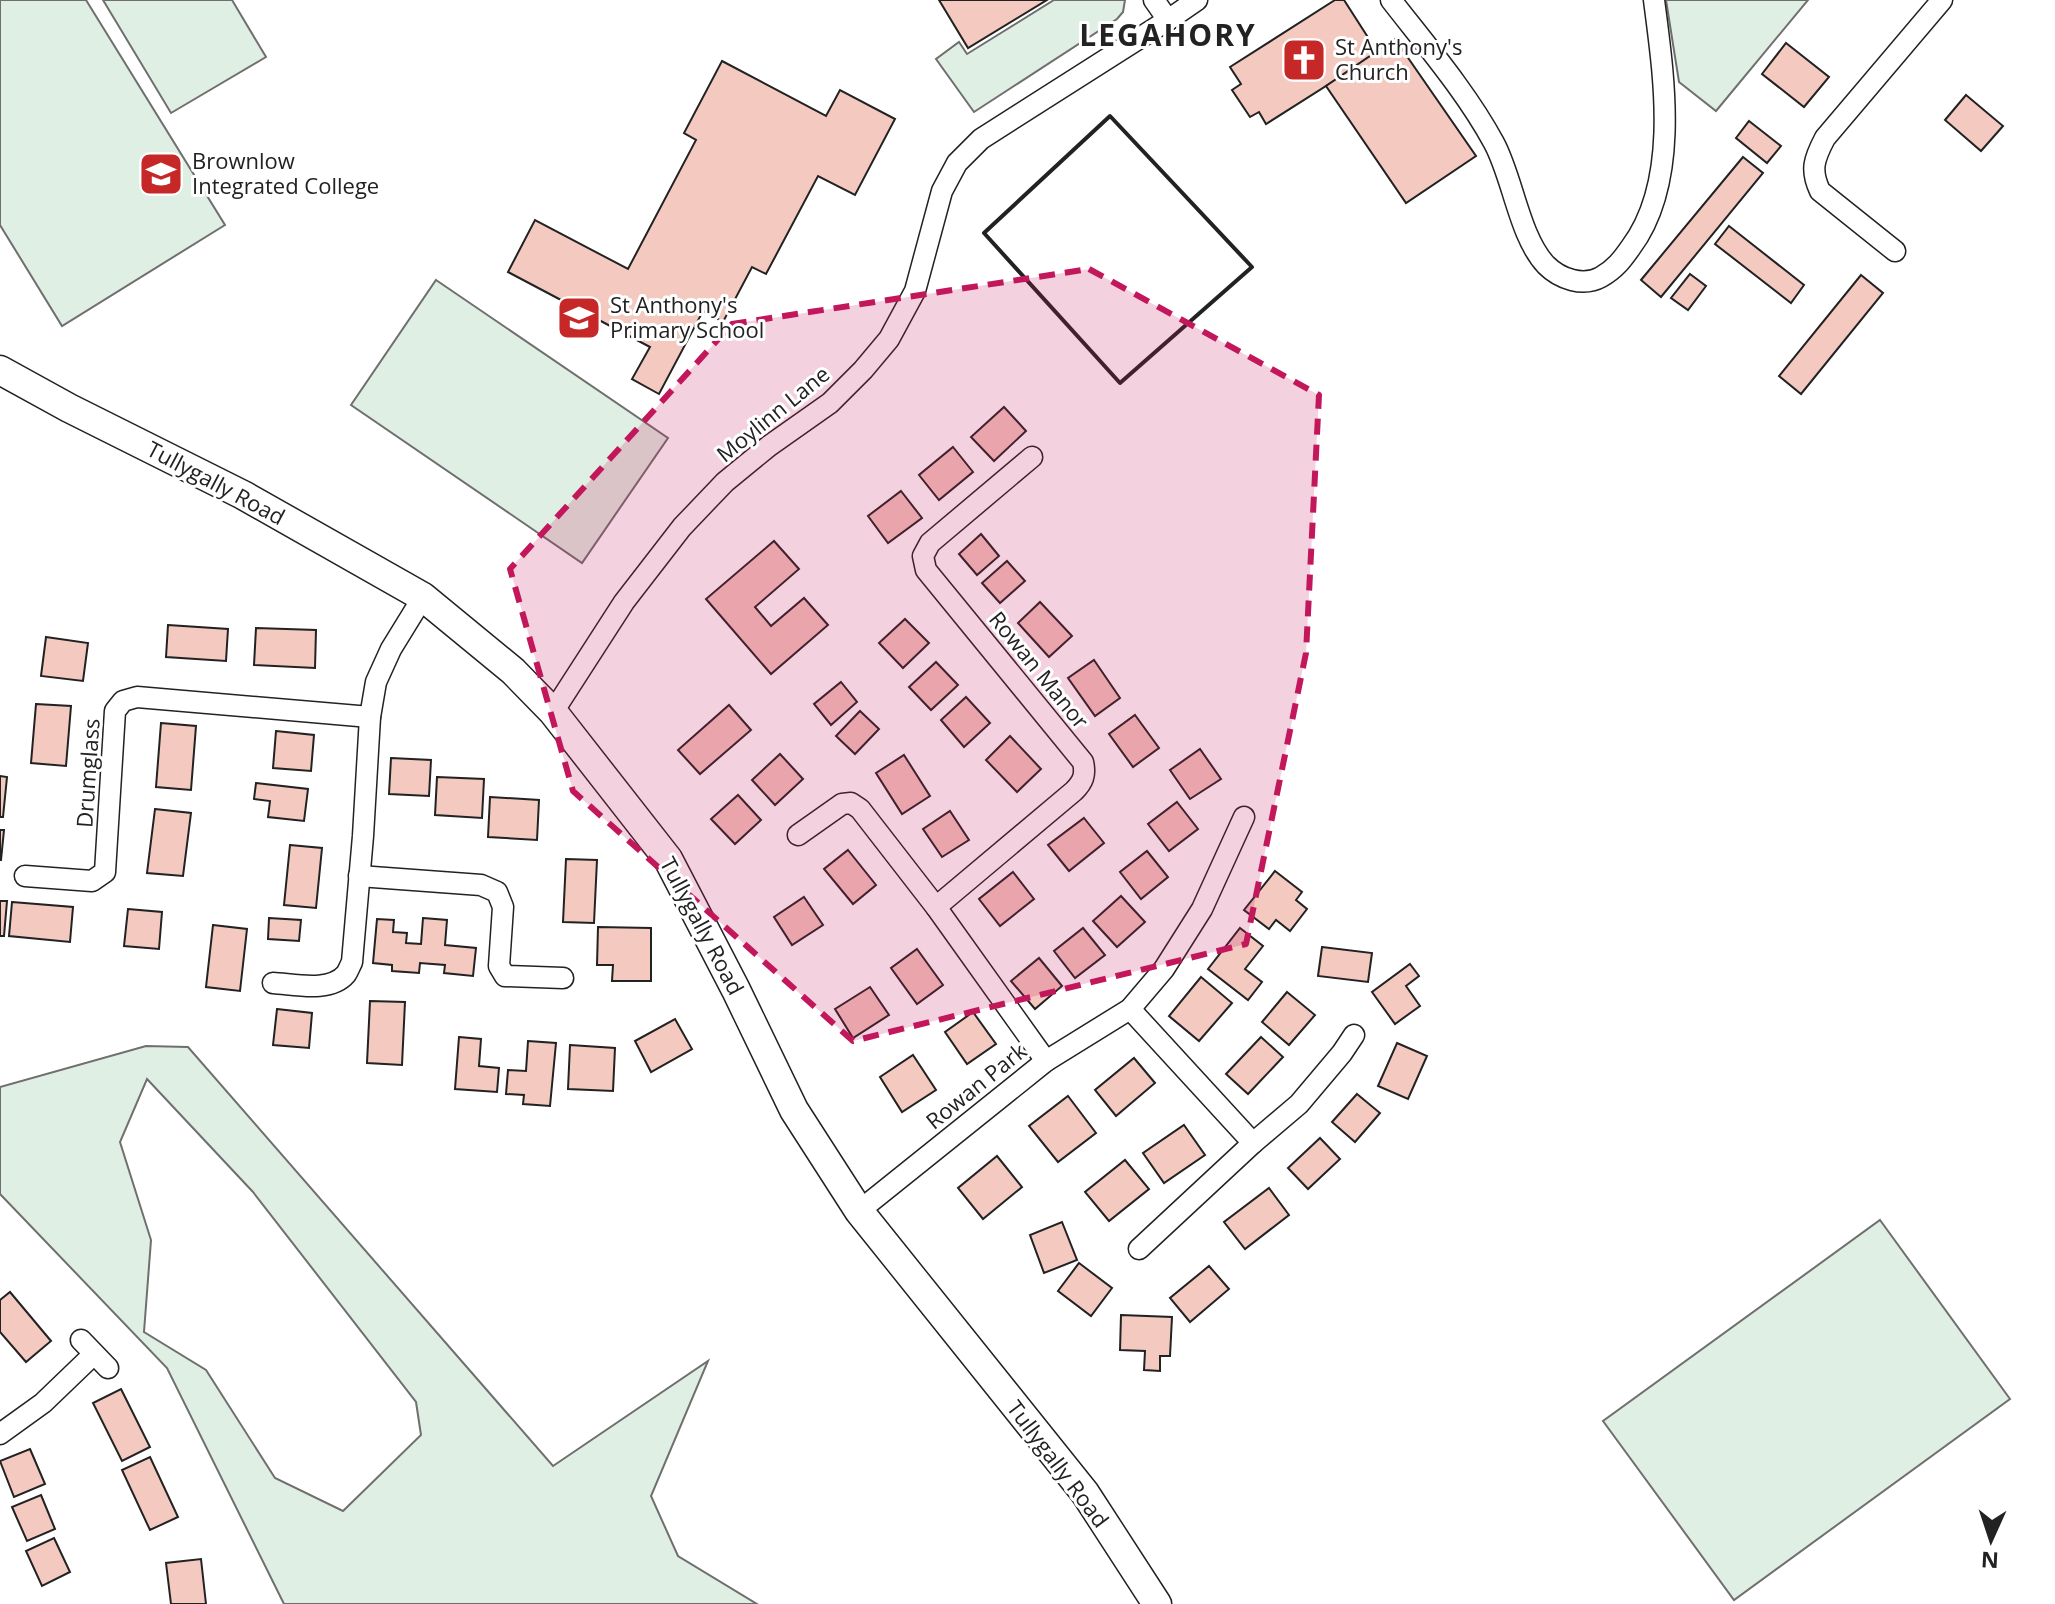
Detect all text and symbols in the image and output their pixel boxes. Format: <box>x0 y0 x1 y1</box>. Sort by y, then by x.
district label: LEGAHORY <box>1079 14 1257 55</box>
place label: St Anthony's Church <box>1335 31 1462 86</box>
church icon: St Anthony's Church <box>1280 36 1328 84</box>
place label: Brownlow Integrated College <box>192 145 379 200</box>
school or university icon: Brownlow Integrated College <box>137 150 185 198</box>
place label: St Anthony's Primary School <box>610 289 764 344</box>
school or university icon: St Anthony's Primary School <box>555 294 603 342</box>
street label: Moylinn Lane <box>710 358 835 468</box>
street label: Tullygally Road <box>142 433 291 531</box>
street label: Rowan Manor <box>983 604 1096 734</box>
street label: Drumglass <box>68 717 106 829</box>
street label: Tullygally Road <box>654 851 752 1000</box>
street label: Rowan Park <box>919 1035 1032 1135</box>
street label: Tullygally Road <box>1001 1394 1117 1533</box>
north arrow <box>1951 1500 2031 1580</box>
text: N <box>1980 1546 2000 1576</box>

